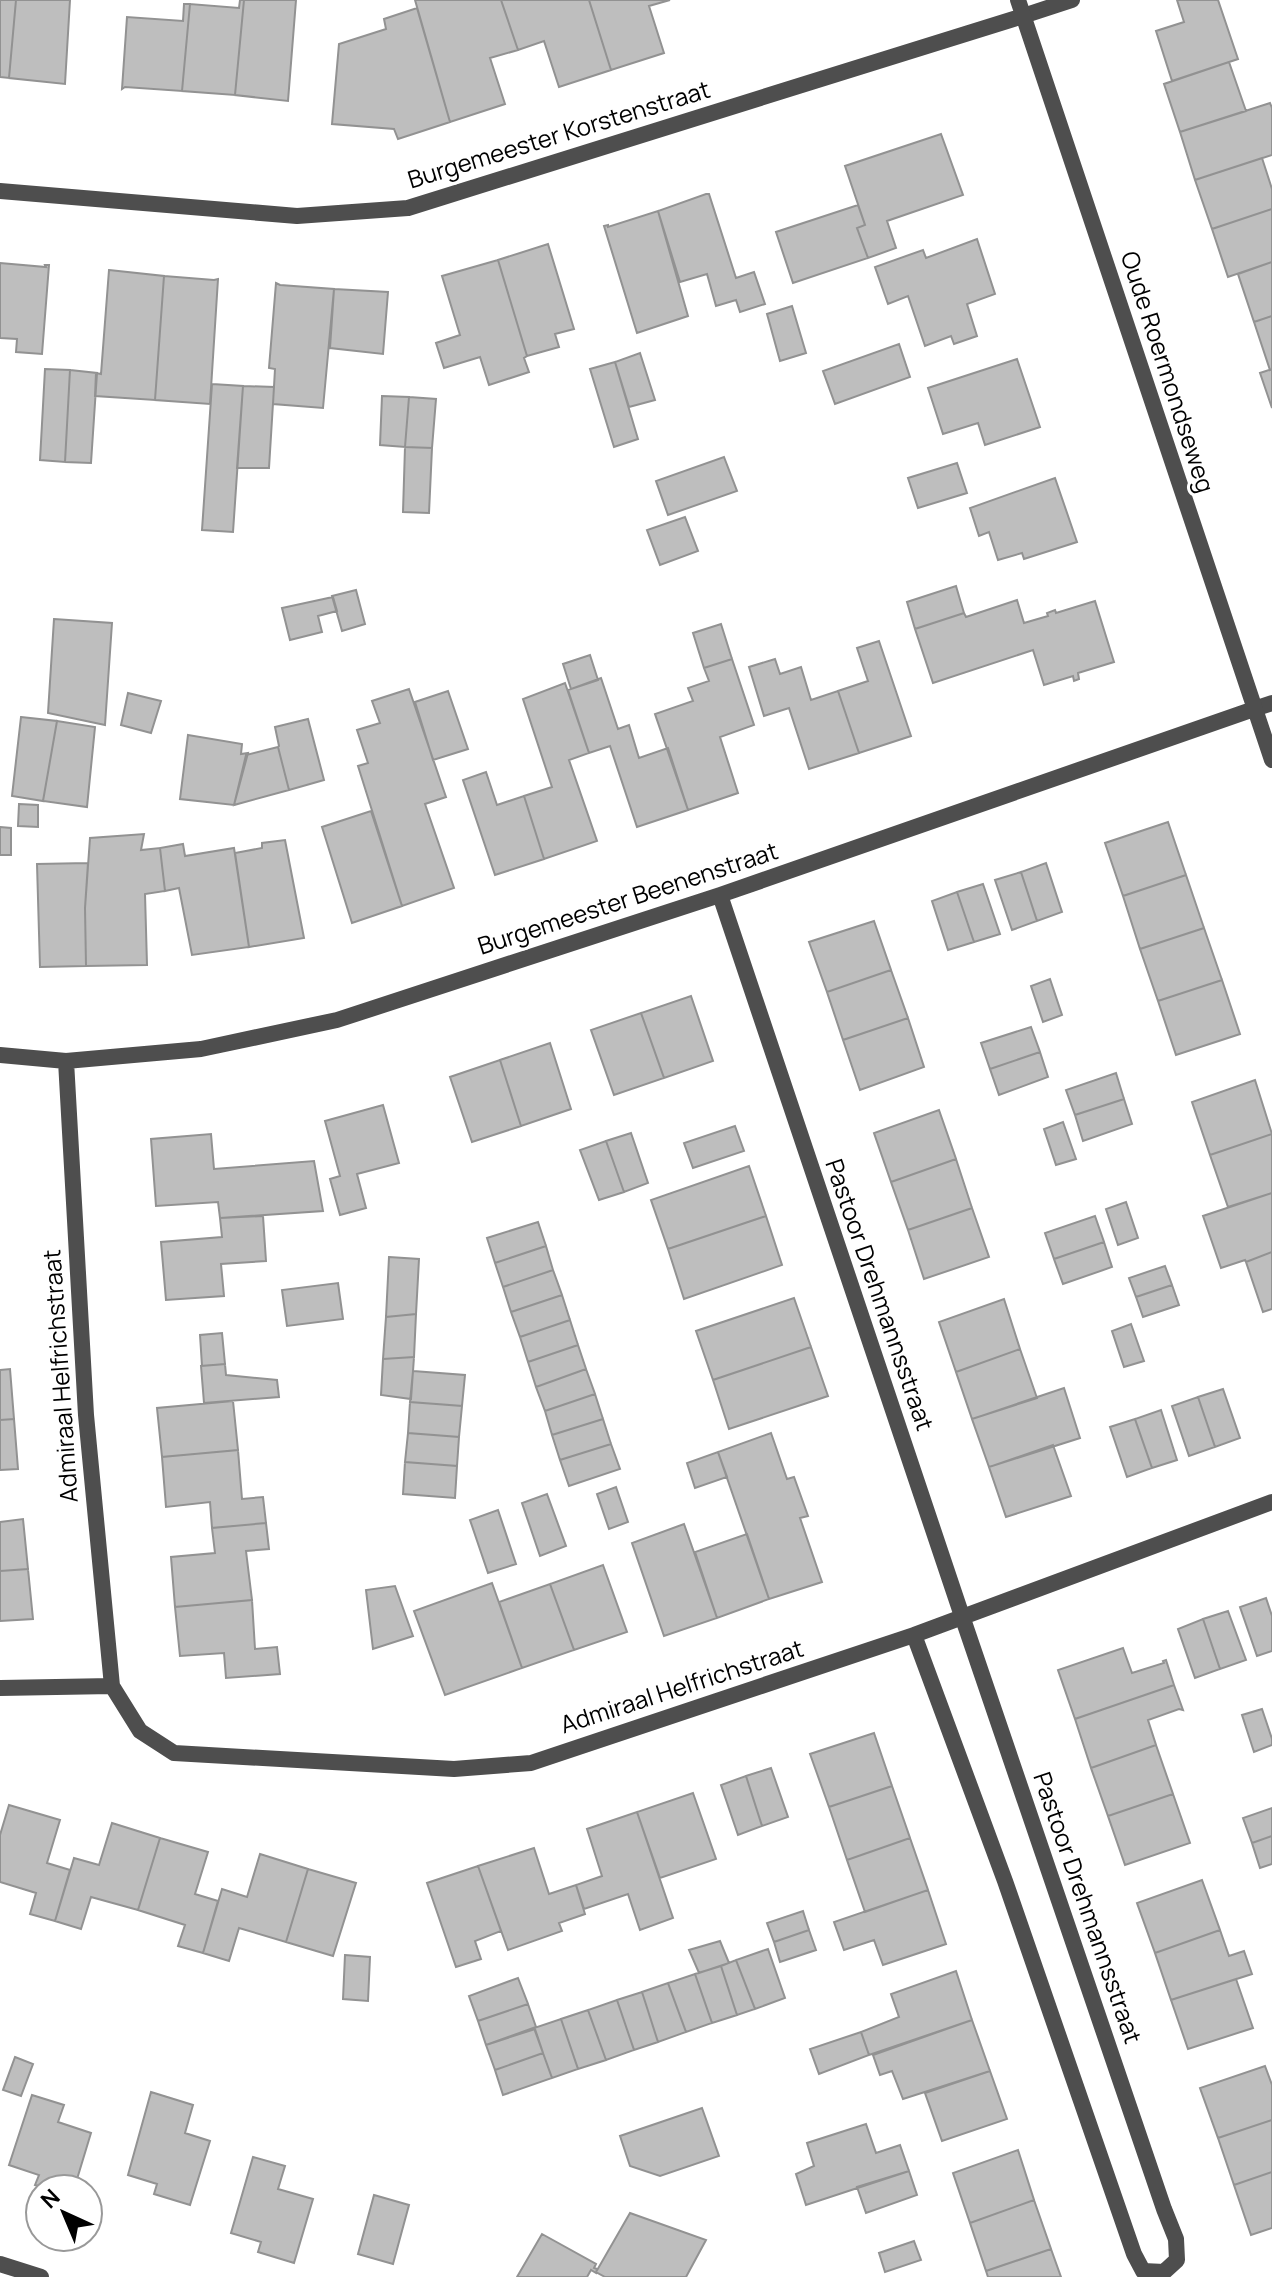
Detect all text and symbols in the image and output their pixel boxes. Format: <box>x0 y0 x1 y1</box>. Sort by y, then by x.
street label: Burgemeester Korstenstraat <box>403 72 714 195</box>
street label: Oude Roermondseweg <box>1114 247 1223 496</box>
street label: Burgemeester Beenenstraat <box>473 833 782 962</box>
street label: Pastoor Drehmannsstraat <box>818 1154 942 1435</box>
street label: Admiraal Helfrichstraat <box>34 1248 85 1504</box>
street label: Admiraal Helfrichstraat <box>556 1631 807 1740</box>
street label: Pastoor Drehmannsstraat <box>1026 1767 1150 2048</box>
north arrow <box>24 2173 104 2253</box>
text: N <box>34 2182 66 2215</box>

